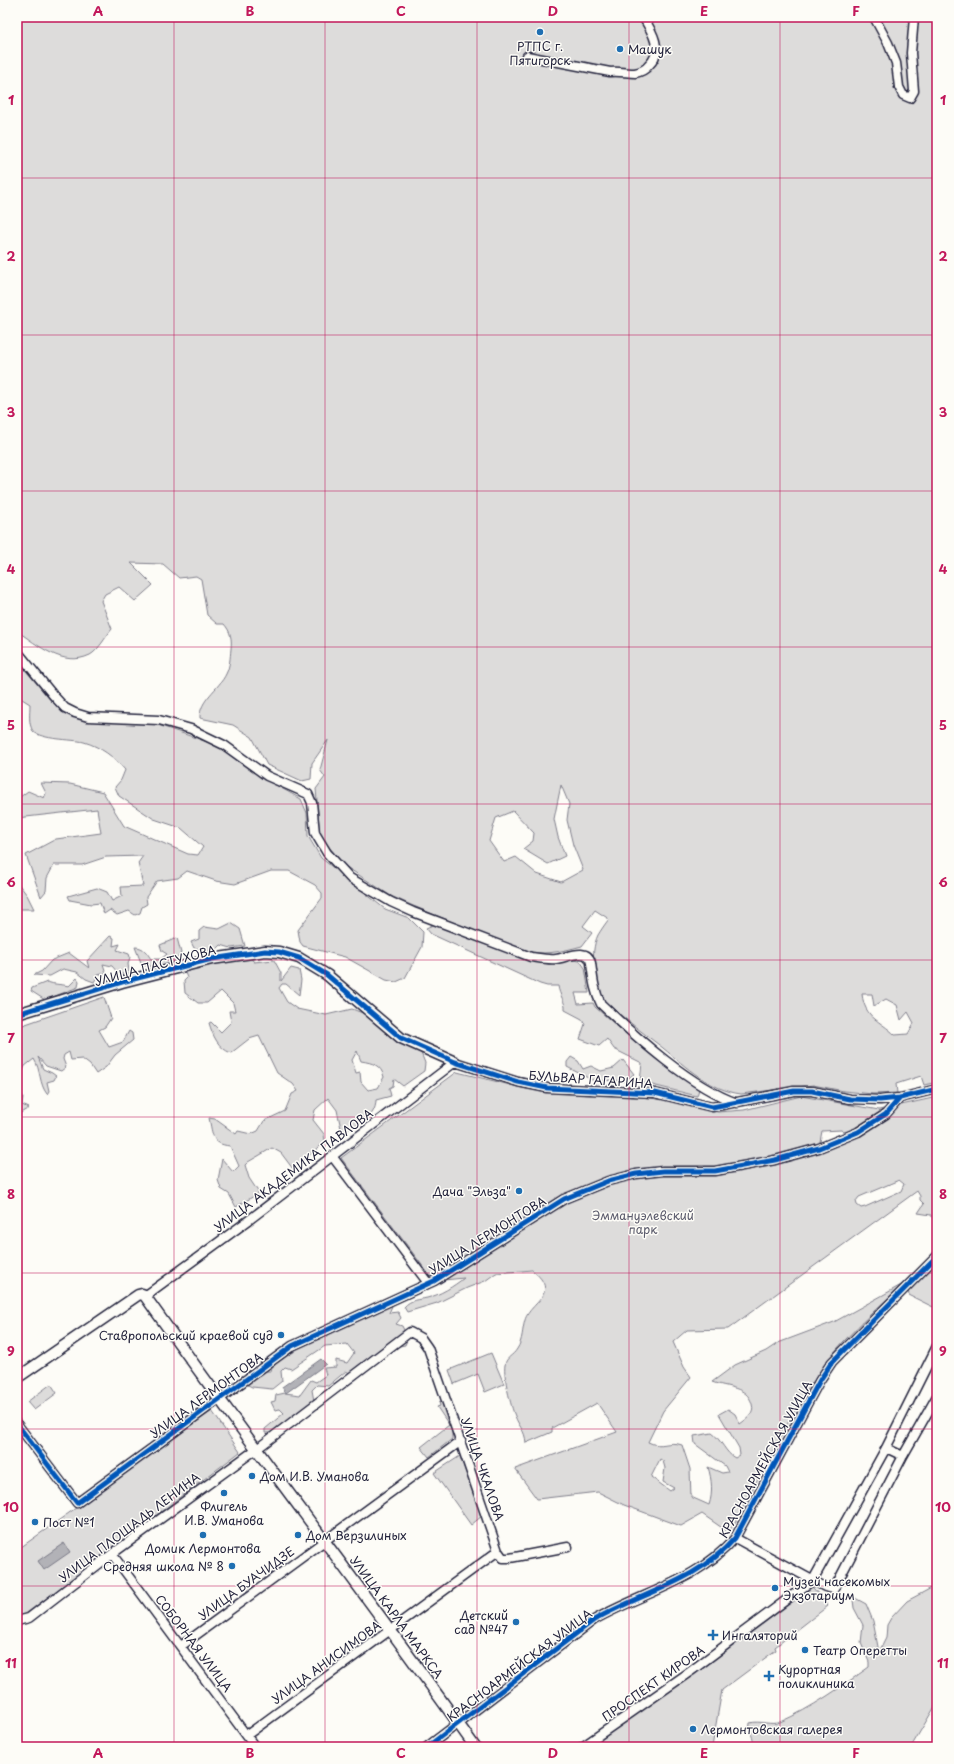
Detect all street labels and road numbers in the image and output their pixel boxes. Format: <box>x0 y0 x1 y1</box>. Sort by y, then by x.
street label: УЛИЦА ПАСТУХОВА <box>92 940 218 990</box>
street label: БУЛЬВАР ГАГАРИНА <box>528 1066 654 1092</box>
street label: УЛИЦА АКАДЕМИКА ПАВЛОВА <box>210 1104 377 1236</box>
street label: УЛИЦА ЛЕРМОНТОВА <box>425 1191 549 1279</box>
street label: УЛИЦА ЛЕРМОНТОВА <box>146 1348 266 1442</box>
street label: КРАСНОАРМЕЙСКАЯ УЛИЦА <box>714 1377 816 1541</box>
street label: УЛИЦА ЧКАЛОВА <box>457 1415 509 1523</box>
street label: УЛИЦА ПЛОЩАДЬ ЛЕНИНА <box>55 1468 203 1586</box>
street label: УЛИЦА БУАЧИДЗЕ <box>194 1542 298 1624</box>
street label: УЛИЦА КАРЛА МАРКСА <box>346 1552 448 1682</box>
street label: СОБОРНАЯ УЛИЦА <box>151 1591 237 1695</box>
street label: КРАСНОАРМЕЙСКАЯ УЛИЦА <box>443 1604 595 1726</box>
street label: УЛИЦА АНИСИМОВА <box>268 1616 385 1708</box>
street label: ПРОСПЕКТ КИРОВА <box>598 1641 708 1725</box>

